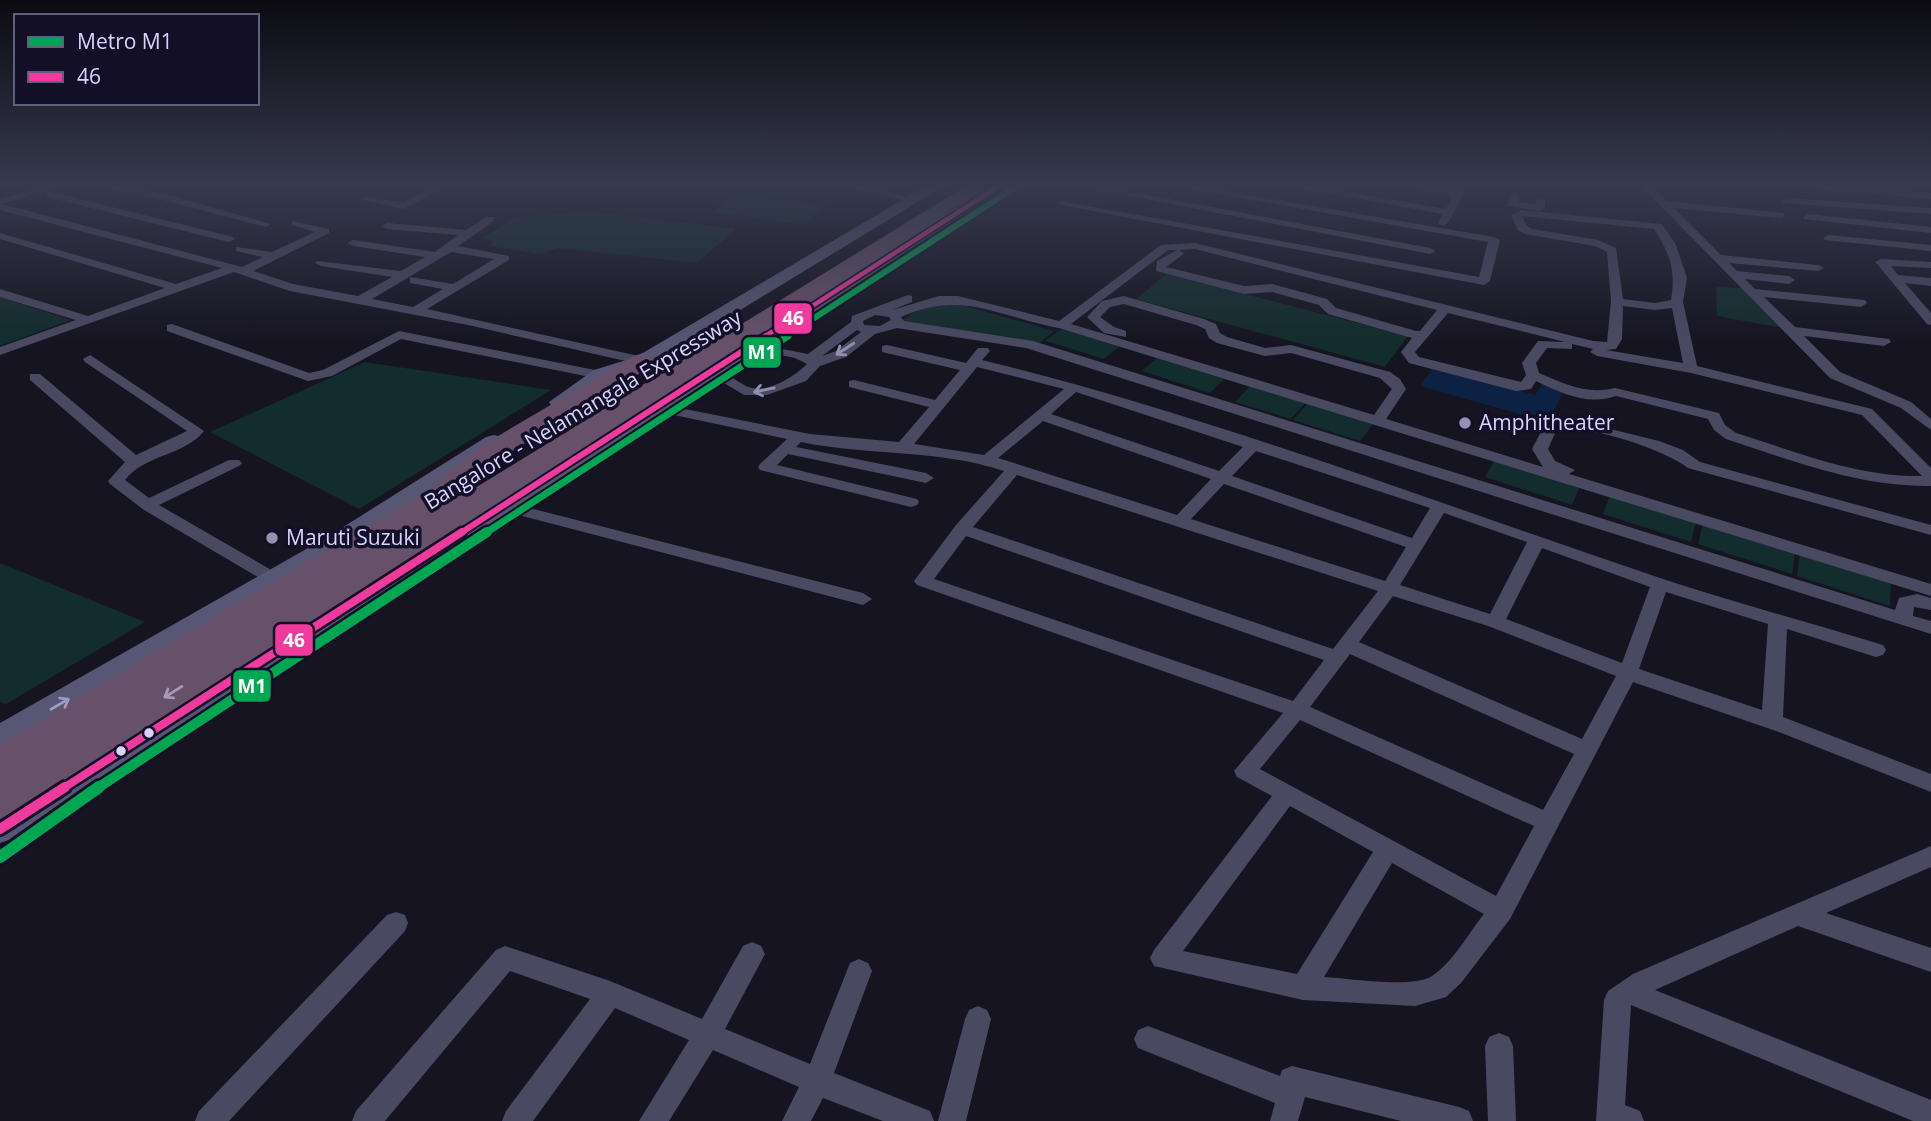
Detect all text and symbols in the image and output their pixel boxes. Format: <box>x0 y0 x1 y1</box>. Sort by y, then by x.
legend <box>14 14 259 105</box>
text: Metro M1 <box>77 27 173 55</box>
text: 46 <box>77 62 101 90</box>
line badge: 46 <box>773 302 813 335</box>
street label: Bangalore - Nelamangala Expressway <box>419 303 747 515</box>
text: 46 <box>782 305 804 331</box>
line badge: M1 <box>742 336 782 369</box>
text: M1 <box>748 339 776 365</box>
one-way arrow <box>836 342 855 357</box>
one-way arrow <box>754 384 776 397</box>
place label: Amphitheater <box>1479 408 1615 436</box>
marker: Amphitheater <box>1457 415 1473 431</box>
place label: Maruti Suzuki <box>286 523 420 551</box>
marker: Maruti Suzuki <box>264 530 280 546</box>
line badge: 46 <box>274 623 314 657</box>
text: 46 <box>283 627 305 653</box>
line badge: M1 <box>232 669 272 703</box>
text: M1 <box>238 673 266 699</box>
one-way arrow <box>163 686 183 700</box>
one-way arrow <box>49 697 69 711</box>
unlabelled marker <box>142 726 156 740</box>
unlabelled marker <box>114 744 128 758</box>

